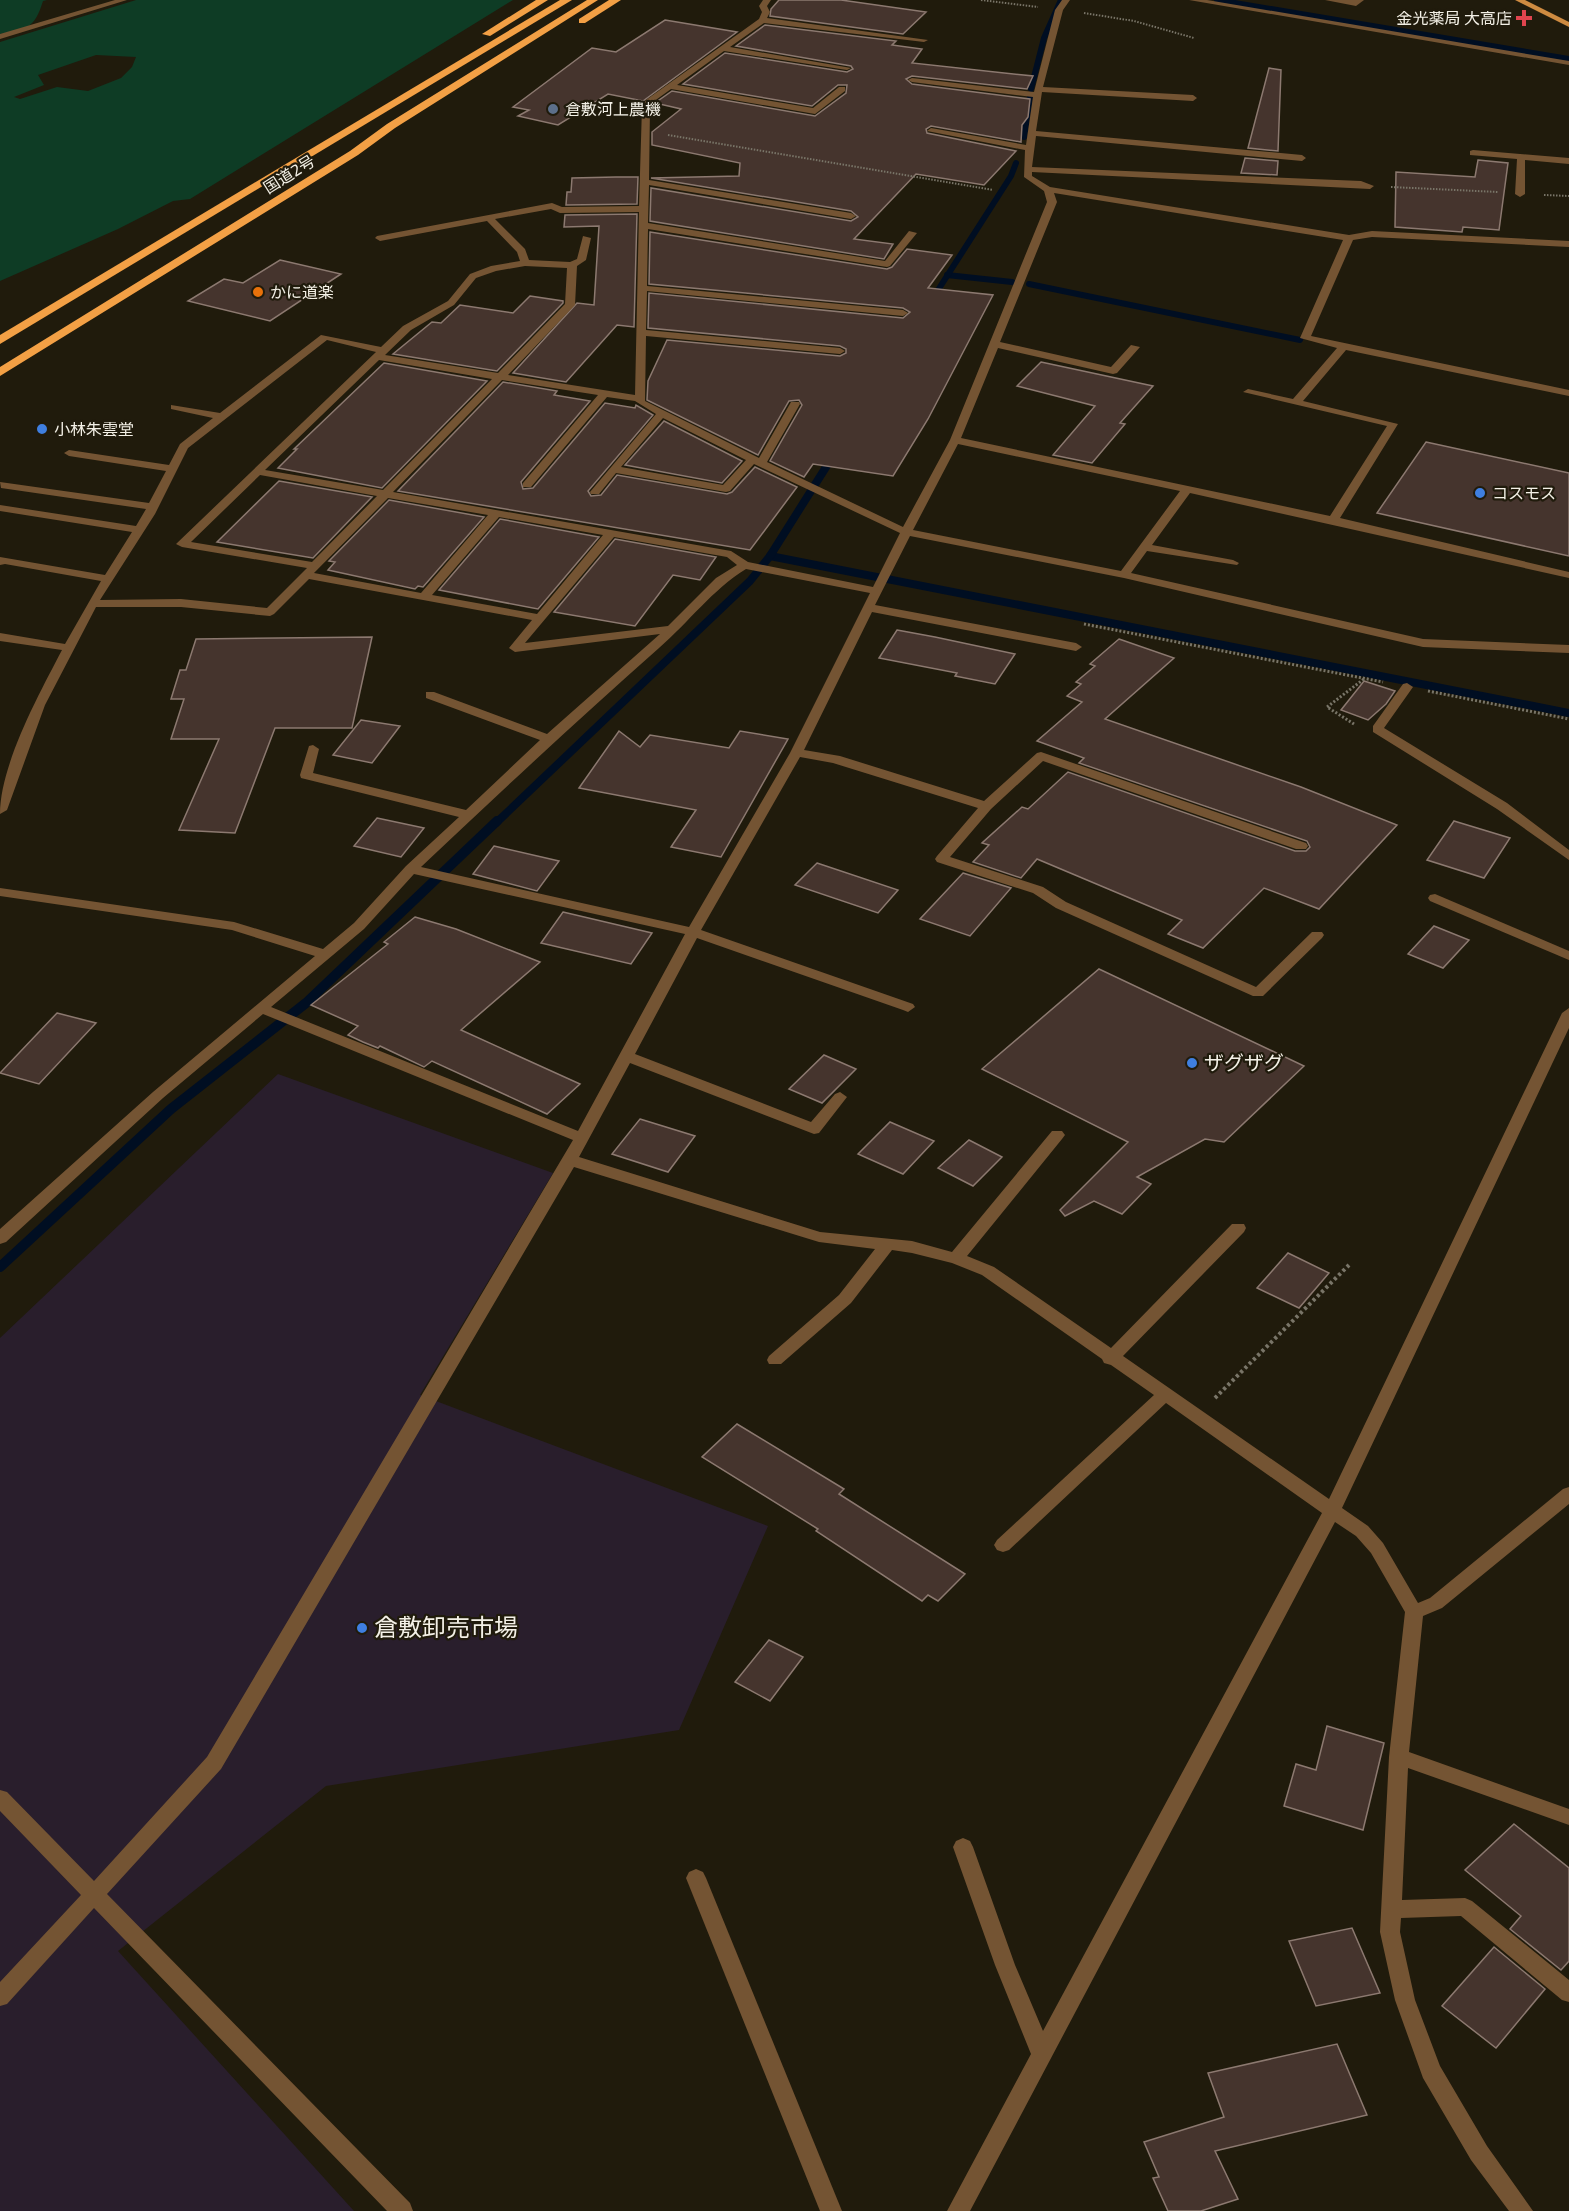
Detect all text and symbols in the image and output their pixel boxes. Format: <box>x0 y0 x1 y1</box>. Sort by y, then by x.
place label: 金光薬局 大高店 <box>1396 8 1512 27</box>
marker: 金光薬局 大高店 <box>1517 11 1531 25</box>
place label: 倉敷河上農機 <box>565 99 661 118</box>
marker: 倉敷河上農機 <box>546 102 560 116</box>
street label: 国道2号 <box>260 150 318 197</box>
place label: かに道楽 <box>270 282 334 301</box>
marker: かに道楽 <box>251 285 265 299</box>
place label: 小林朱雲堂 <box>54 419 134 438</box>
marker: 小林朱雲堂 <box>35 422 49 436</box>
place label: コスモス <box>1492 483 1556 502</box>
marker: コスモス <box>1473 486 1487 500</box>
place label: ザグザグ <box>1204 1050 1284 1074</box>
marker: ザグザグ <box>1185 1056 1199 1070</box>
place label: 倉敷卸売市場 <box>374 1612 518 1641</box>
marker: 倉敷卸売市場 <box>355 1621 369 1635</box>

